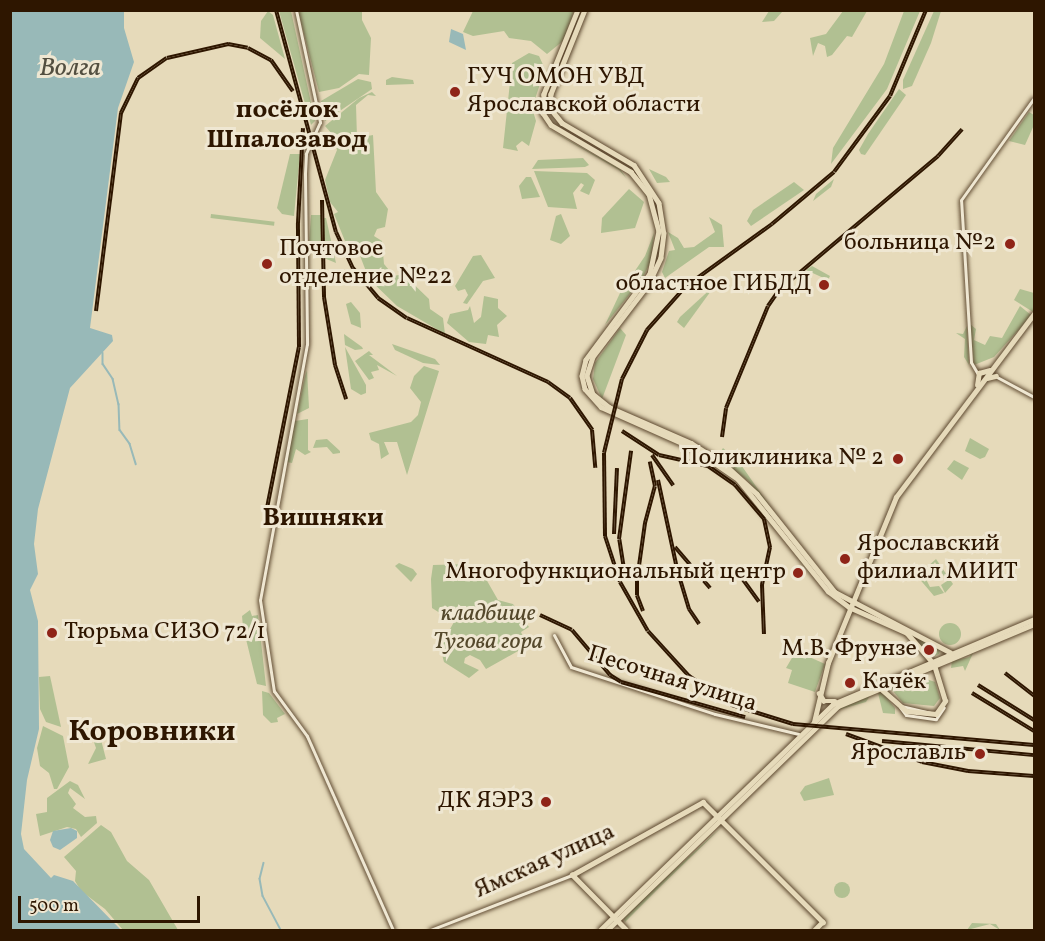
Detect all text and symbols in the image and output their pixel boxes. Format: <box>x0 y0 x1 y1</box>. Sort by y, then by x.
water label: Волга <box>39 53 101 85</box>
place label: ГУЧ ОМОН УВД Ярославской области <box>467 64 700 120</box>
marker: ГУЧ ОМОН УВД Ярославской области <box>448 85 462 99</box>
district label: посёлок Шпалозавод <box>206 95 368 156</box>
place label: больница №2 <box>844 230 996 258</box>
marker: больница №2 <box>1001 235 1019 253</box>
place label: Почтовое отделение №22 <box>279 236 452 292</box>
marker: Почтовое отделение №22 <box>260 257 274 271</box>
place label: областное ГИБДД <box>615 271 812 299</box>
marker: областное ГИБДД <box>817 278 831 292</box>
place label: Поликлиника № 2 <box>681 445 884 473</box>
marker: Поликлиника № 2 <box>889 450 907 468</box>
district label: Вишняки <box>262 503 384 535</box>
place label: Ярославский филиал МИИТ <box>857 531 1018 587</box>
marker: Ярославский филиал МИИТ <box>838 552 852 566</box>
place label: Многофункциональный центр <box>445 559 786 587</box>
marker: Многофункциональный центр <box>791 566 805 580</box>
park label: кладбище Тугова гора <box>433 601 543 657</box>
place label: Тюрьма СИЗО 72/1 <box>64 619 265 647</box>
marker: Тюрьма СИЗО 72/1 <box>45 626 59 640</box>
place label: М.В. Фрунзе <box>781 636 917 664</box>
street label: Песочная улица <box>584 640 760 720</box>
marker: М.В. Фрунзе <box>922 643 936 657</box>
place label: Качёк <box>862 669 926 697</box>
marker: Качёк <box>843 676 857 690</box>
district label: Коровники <box>69 714 235 750</box>
place label: Ярославль <box>851 740 966 768</box>
marker: Ярославль <box>971 745 989 763</box>
place label: ДК ЯЭРЗ <box>438 788 534 816</box>
marker: ДК ЯЭРЗ <box>539 795 553 809</box>
street label: Ямская улица <box>470 818 620 906</box>
scale bar <box>21 884 202 922</box>
text: 500 m <box>29 894 79 919</box>

